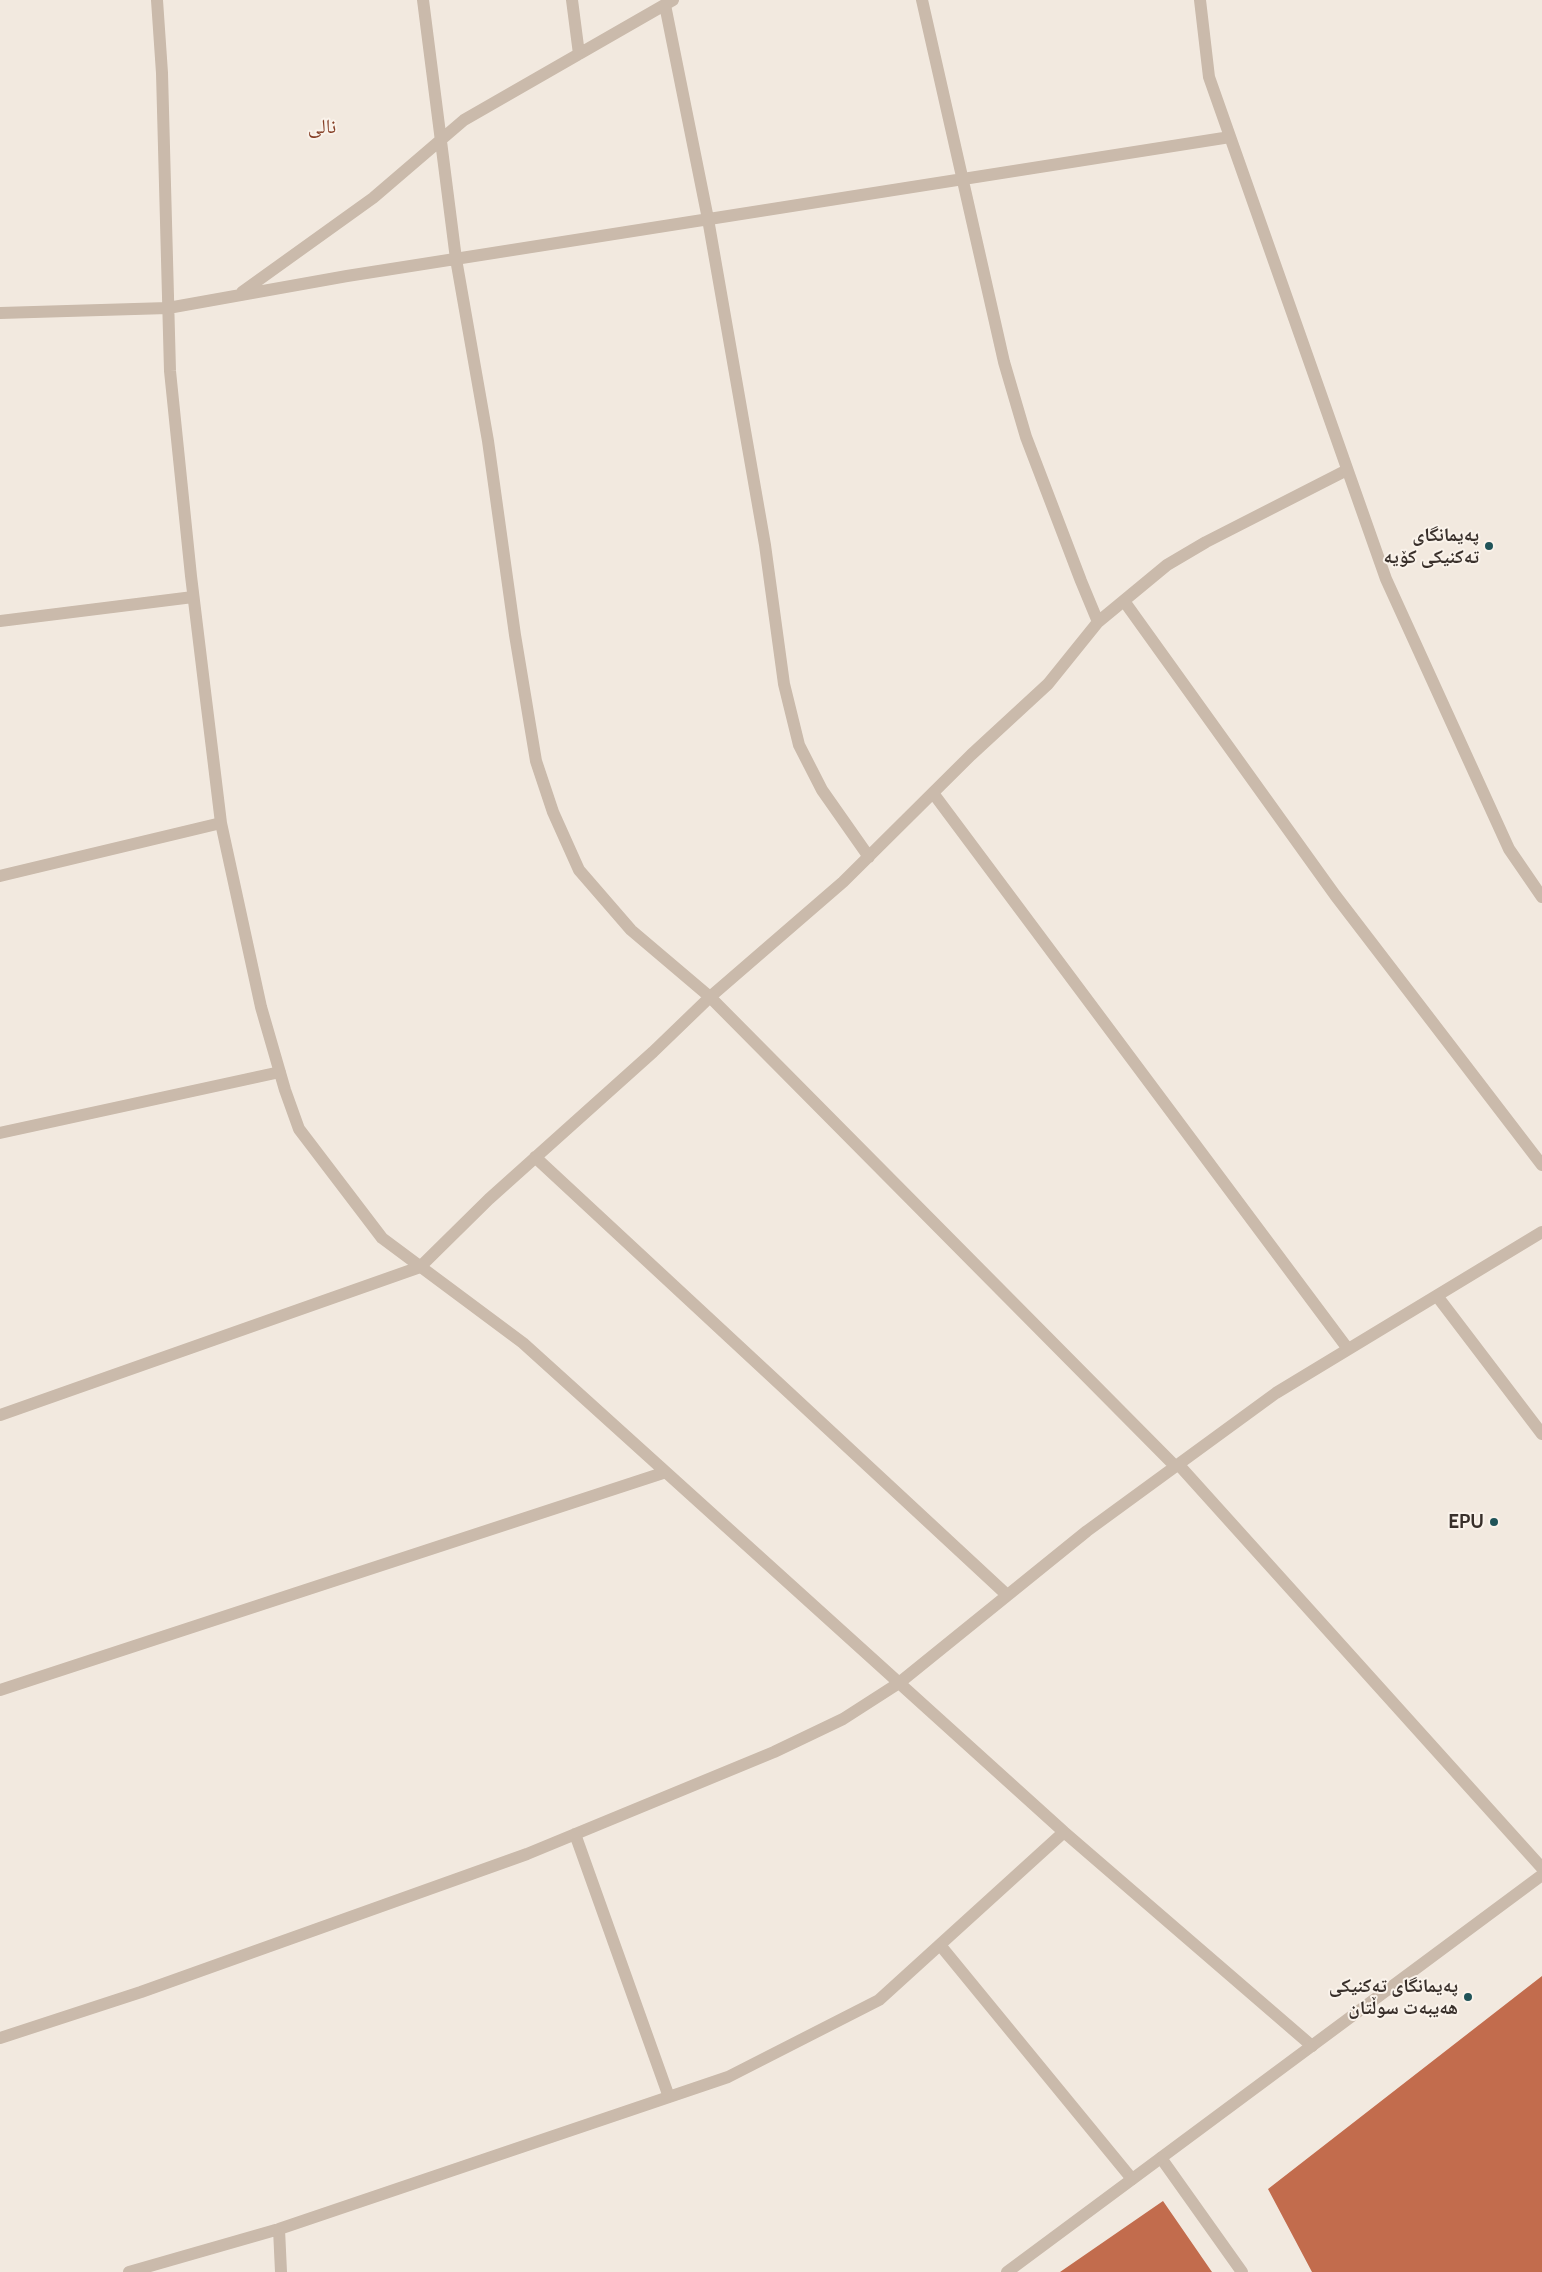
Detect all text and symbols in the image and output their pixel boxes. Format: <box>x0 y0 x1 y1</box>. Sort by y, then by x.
district label: نالی <box>308 115 336 139</box>
place label: په‌یمانگای ته‌كنیكی كۆیه‌ <box>1384 524 1479 568</box>
marker: په‌یمانگای ته‌كنیكی كۆیه‌ <box>1483 540 1495 552</box>
place label: EPU <box>1448 1511 1484 1533</box>
marker: EPU <box>1488 1516 1500 1528</box>
place label: پەیمانگای تەکنیکی هەیبەت سوڵتان <box>1329 1975 1458 2019</box>
marker: پەیمانگای تەکنیکی هەیبەت سوڵتان <box>1462 1991 1474 2003</box>

